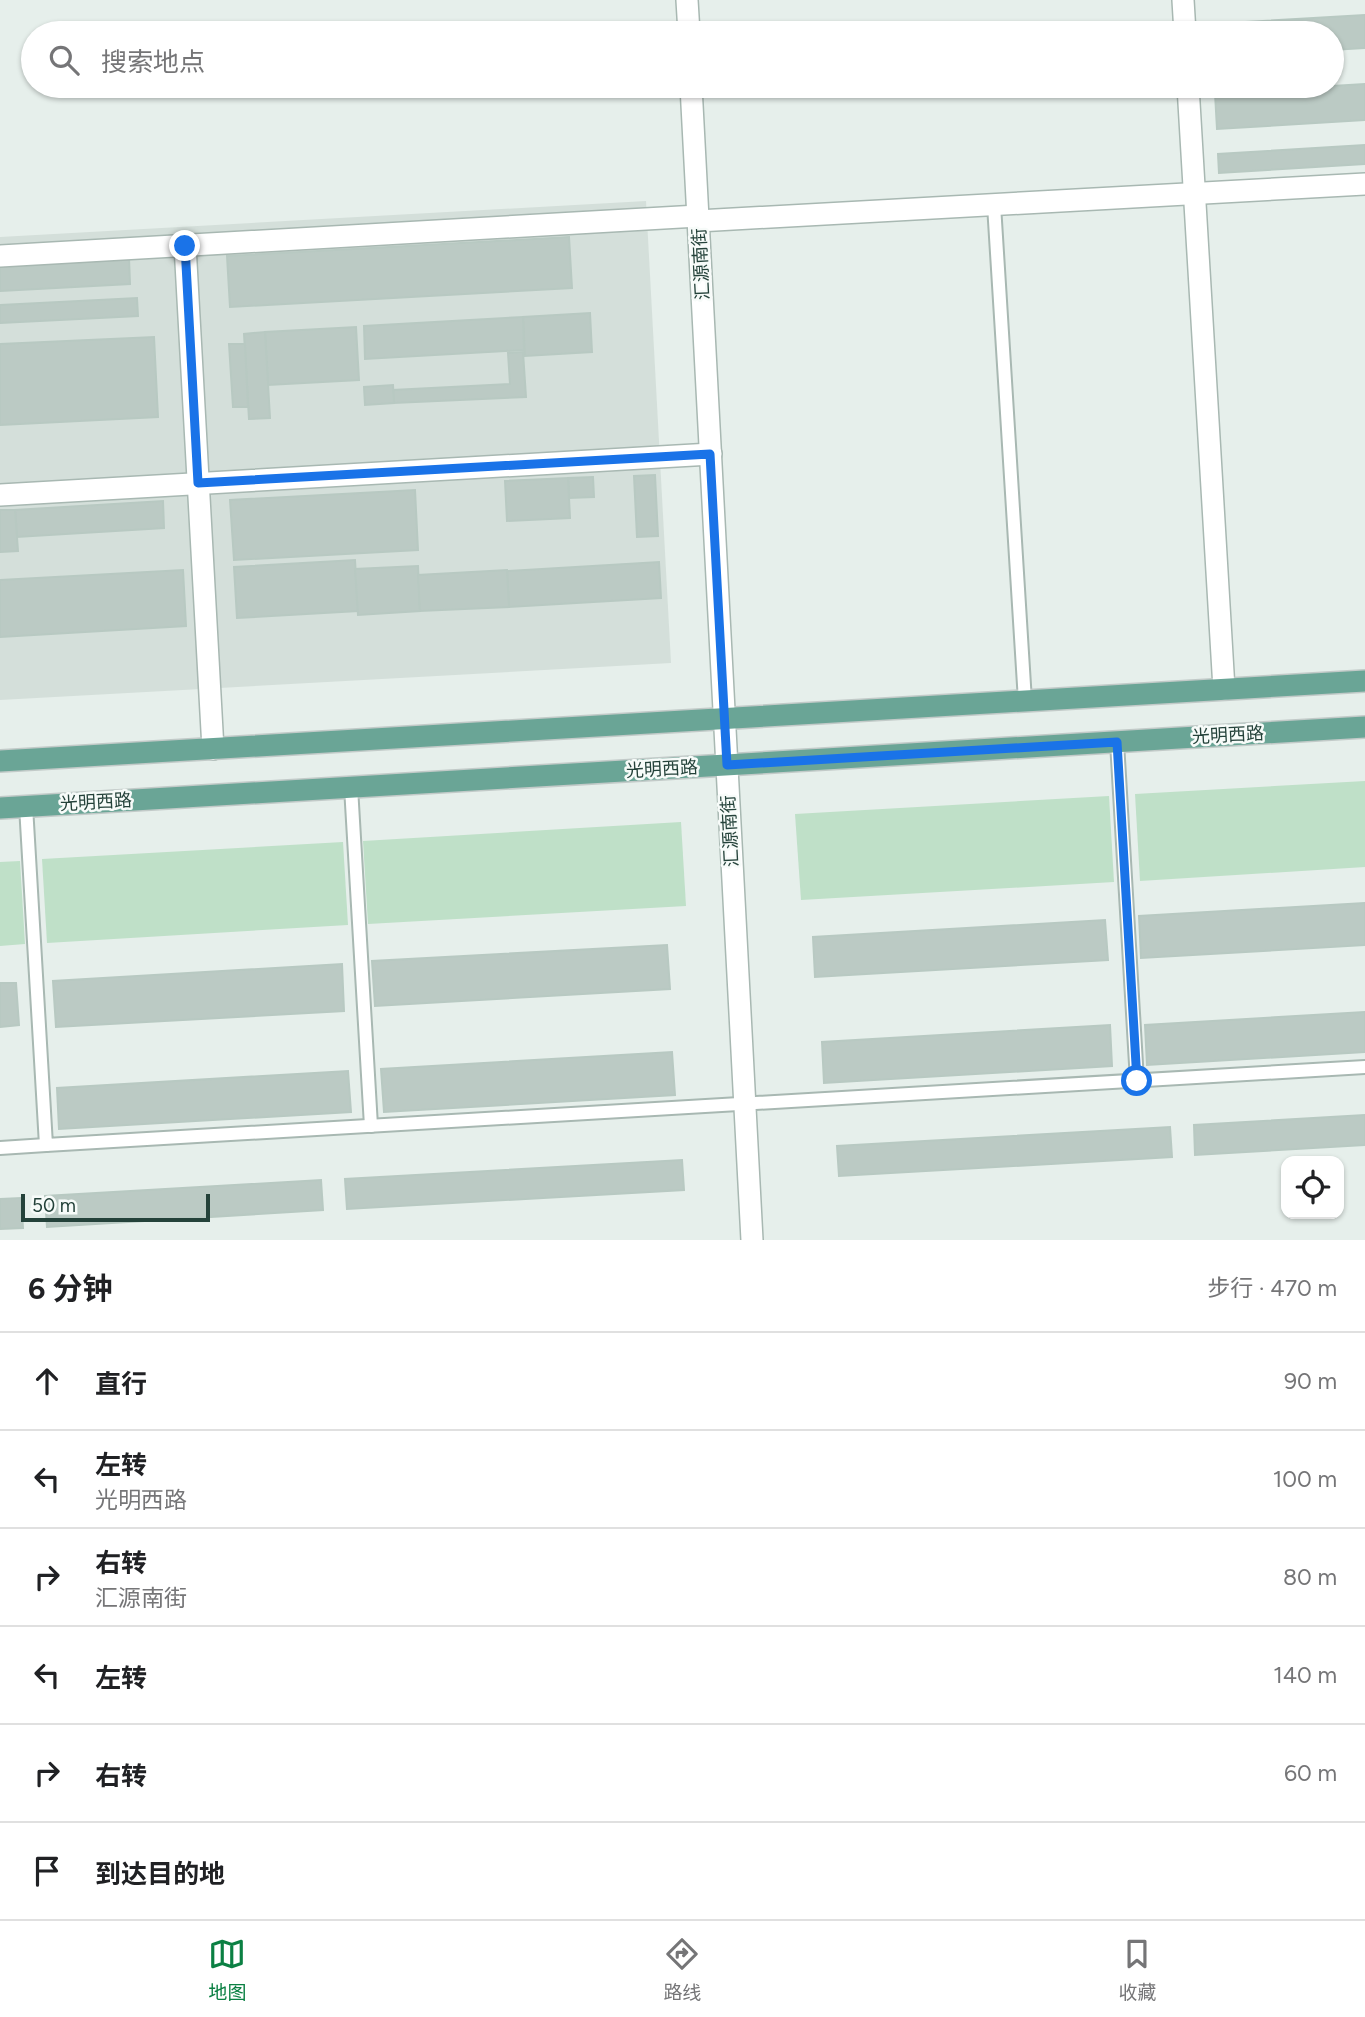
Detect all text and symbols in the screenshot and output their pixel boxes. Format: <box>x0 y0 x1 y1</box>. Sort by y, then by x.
search box <box>21 21 1344 98</box>
icon: search <box>45 41 83 79</box>
text: 搜索地点 <box>101 46 205 78</box>
street label: 汇源南街 <box>688 227 714 301</box>
route end <box>169 230 200 261</box>
street label: 光明西路 <box>1191 722 1265 748</box>
street label: 光明西路 <box>625 756 699 782</box>
street label: 光明西路 <box>59 789 133 815</box>
street label: 汇源南街 <box>717 794 743 868</box>
route start <box>1121 1065 1152 1096</box>
map controls <box>1281 1156 1344 1219</box>
button: locate <box>1281 1156 1344 1219</box>
scale bar <box>21 1191 210 1223</box>
text: 50 m <box>32 1194 76 1217</box>
text: 6 分钟 <box>28 1270 113 1307</box>
text: 步行 · 470 m <box>1207 1274 1337 1302</box>
icon: ahead <box>28 1362 66 1400</box>
text: 90 m <box>1284 1367 1337 1395</box>
text: 直行 <box>95 1368 147 1400</box>
text: 左转 <box>95 1449 147 1481</box>
icon: left <box>28 1460 66 1498</box>
text: 100 m <box>1273 1465 1337 1493</box>
text: 光明西路 <box>95 1486 187 1514</box>
text: 右转 <box>95 1547 147 1579</box>
icon: right <box>28 1558 66 1596</box>
text: 80 m <box>1283 1563 1337 1591</box>
text: 汇源南街 <box>95 1584 187 1612</box>
icon: left <box>28 1656 66 1694</box>
text: 140 m <box>1273 1661 1337 1689</box>
text: 左转 <box>95 1662 147 1694</box>
icon: right <box>28 1754 66 1792</box>
text: 60 m <box>1284 1759 1337 1787</box>
text: 右转 <box>95 1760 147 1792</box>
icon: arrive <box>28 1852 66 1890</box>
text: 到达目的地 <box>95 1858 225 1890</box>
tab: 地图 <box>208 1935 247 2004</box>
tab: 路线 <box>663 1935 702 2004</box>
tab: 收藏 <box>1118 1935 1157 2004</box>

